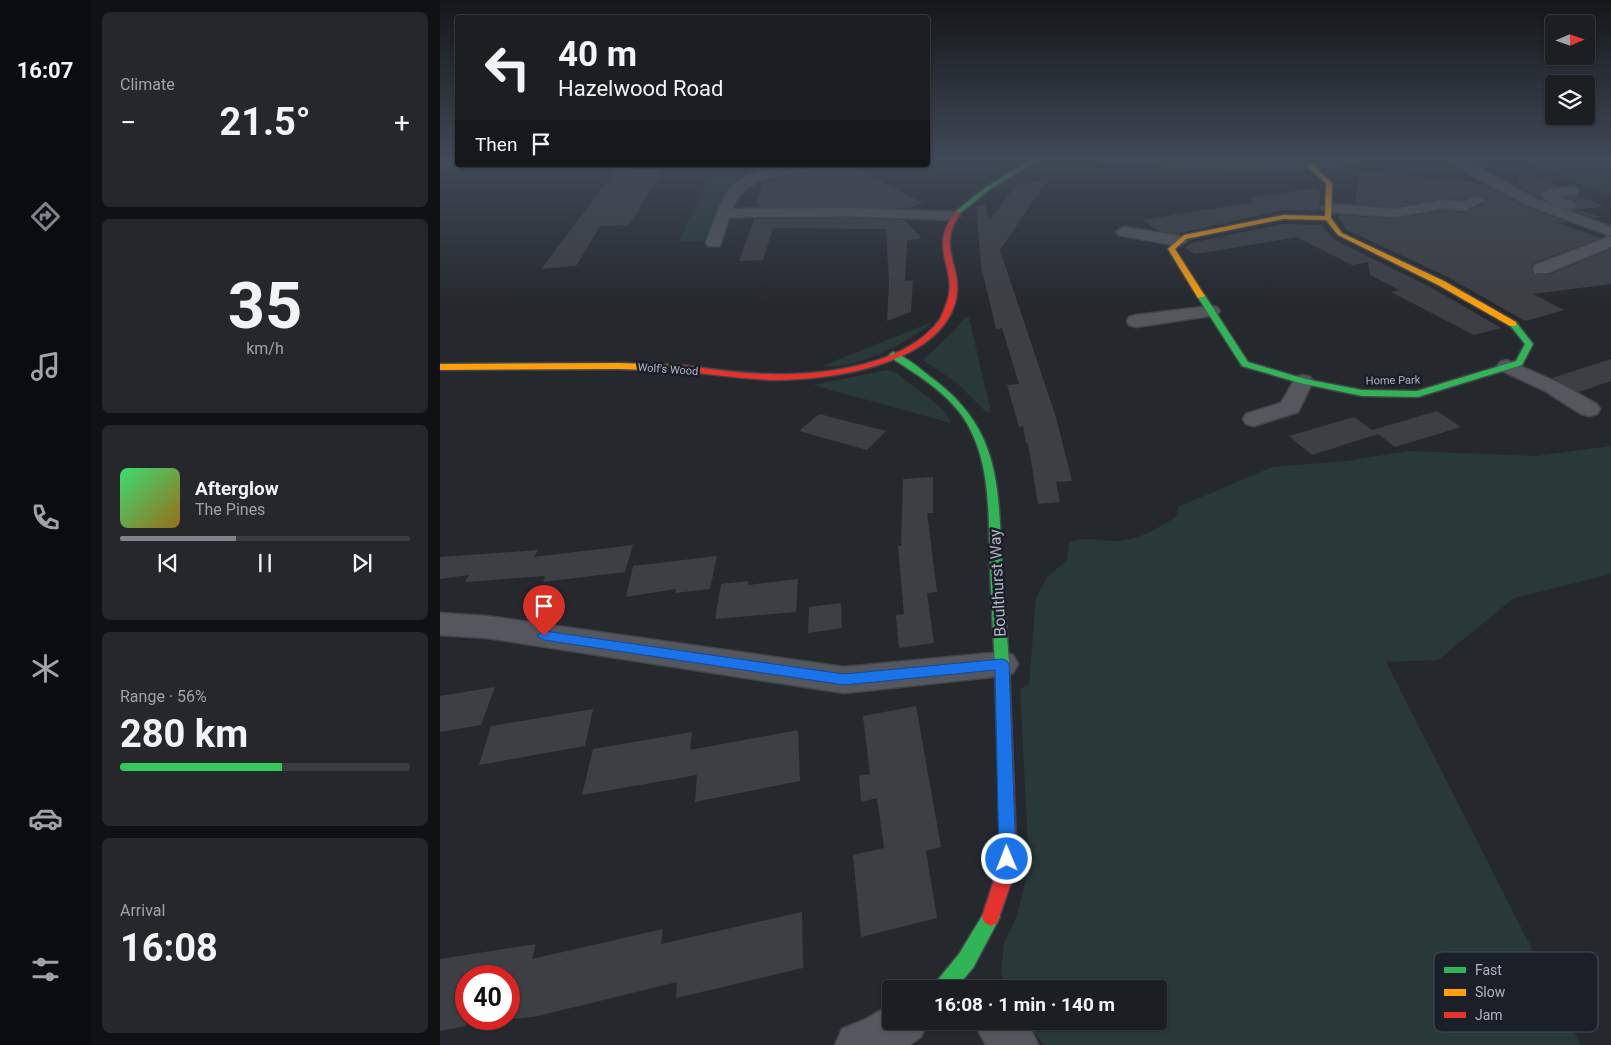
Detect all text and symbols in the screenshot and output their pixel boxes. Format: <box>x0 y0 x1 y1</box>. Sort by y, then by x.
north arrow <box>1545 15 1595 65</box>
map controls <box>1545 15 1595 125</box>
text: 40 m <box>558 34 637 75</box>
icon: left <box>475 35 540 100</box>
text: 16:07 <box>17 58 73 83</box>
text: Climate <box>120 75 175 94</box>
button: layers <box>1545 75 1595 125</box>
text: Hazelwood Road <box>558 76 723 101</box>
text: 21.5° <box>219 100 311 144</box>
text: − <box>120 106 136 139</box>
text: + <box>394 106 410 139</box>
icon: arrive <box>527 130 555 158</box>
text: Then <box>475 133 517 156</box>
icon: directions <box>28 199 63 234</box>
text: 35 <box>228 268 302 344</box>
text: km/h <box>246 339 284 358</box>
icon: music <box>28 349 63 384</box>
street label: Wolf's Wood <box>637 361 699 378</box>
street label: Home Park <box>1366 374 1421 387</box>
text: Afterglow <box>195 477 279 500</box>
icon: phone <box>28 500 63 535</box>
text: The Pines <box>195 500 265 519</box>
street label: Boulthurst Way <box>985 528 1010 637</box>
icon: previous <box>154 549 182 577</box>
icon: pause <box>251 549 279 577</box>
icon: next <box>348 549 376 577</box>
pin <box>523 585 565 636</box>
icon: arrive <box>530 592 558 620</box>
icon: climate <box>28 651 63 686</box>
text: Range · 56% <box>120 687 207 706</box>
text: 280 km <box>120 712 248 756</box>
icon: car <box>28 801 63 836</box>
position arrow <box>980 832 1032 884</box>
text: Arrival <box>120 901 165 920</box>
text: 16:08 <box>120 926 218 970</box>
icon: filters <box>28 952 63 987</box>
legend <box>1434 952 1598 1032</box>
text: Fast <box>1475 962 1502 978</box>
speed limit sign: 40 <box>455 965 520 1030</box>
text: Slow <box>1475 984 1506 1000</box>
text: 16:08 · 1 min · 140 m <box>934 993 1115 1016</box>
text: Jam <box>1475 1007 1503 1023</box>

